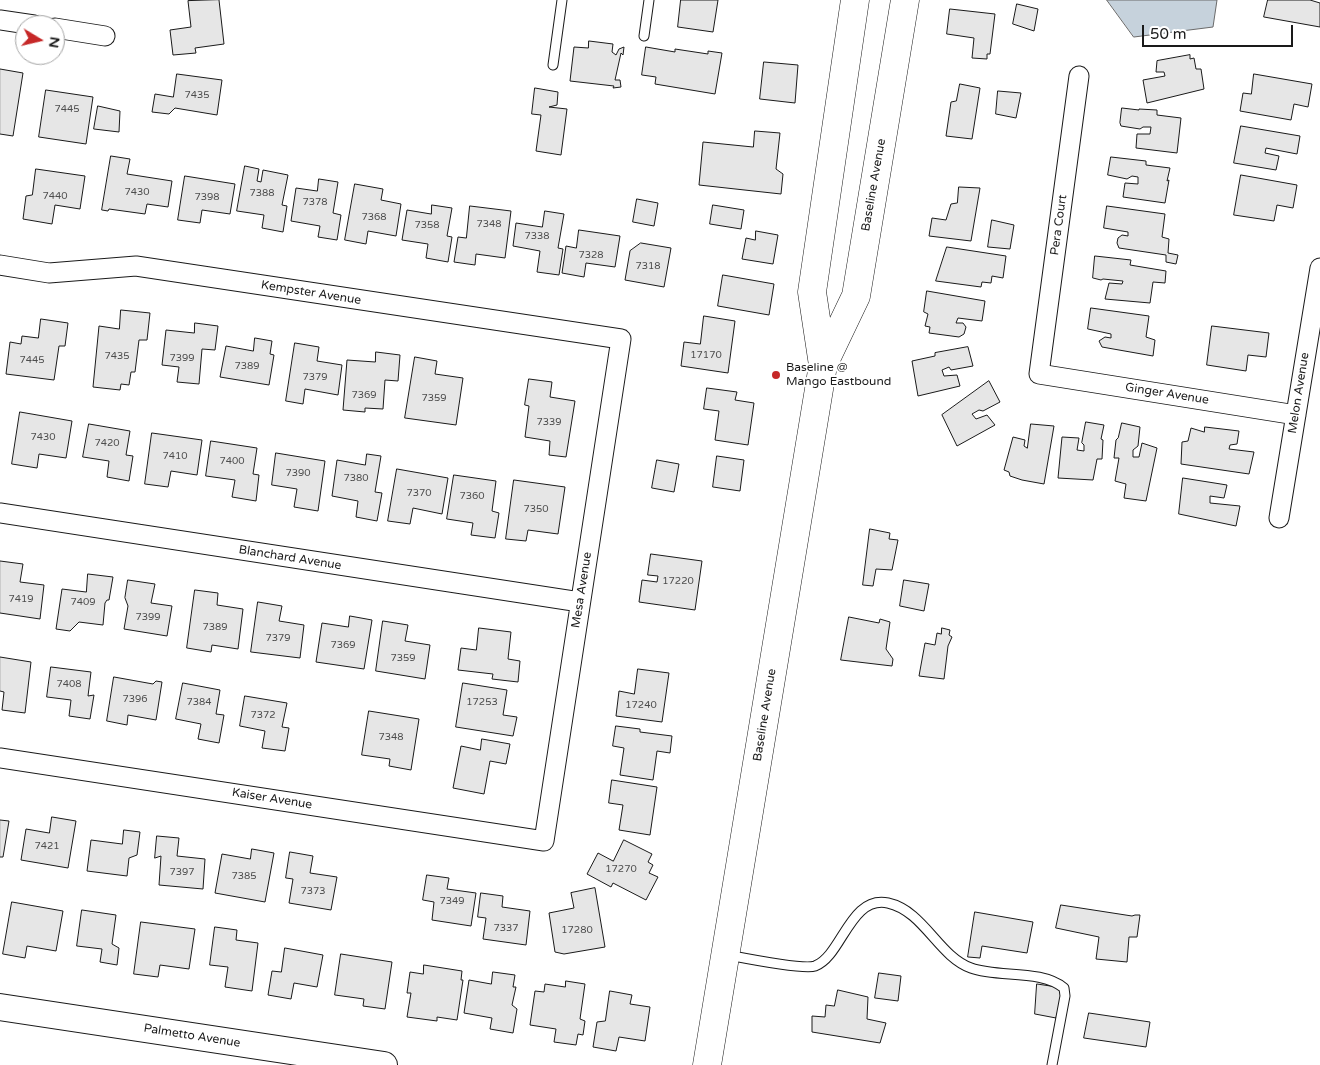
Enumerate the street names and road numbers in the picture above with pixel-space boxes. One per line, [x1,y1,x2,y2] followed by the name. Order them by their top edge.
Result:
[859,138,889,232] street label: Baseline Avenue
[1048,194,1070,256] street label: Pera Court
[260,278,362,308] street label: Kempster Avenue
[1285,351,1313,435] street label: Melon Avenue
[1124,380,1210,408] street label: Ginger Avenue
[238,543,342,573] street label: Blanchard Avenue
[569,551,595,629] street label: Mesa Avenue
[751,668,779,762] street label: Baseline Avenue
[231,786,313,812] street label: Kaiser Avenue
[143,1021,241,1051] street label: Palmetto Avenue

